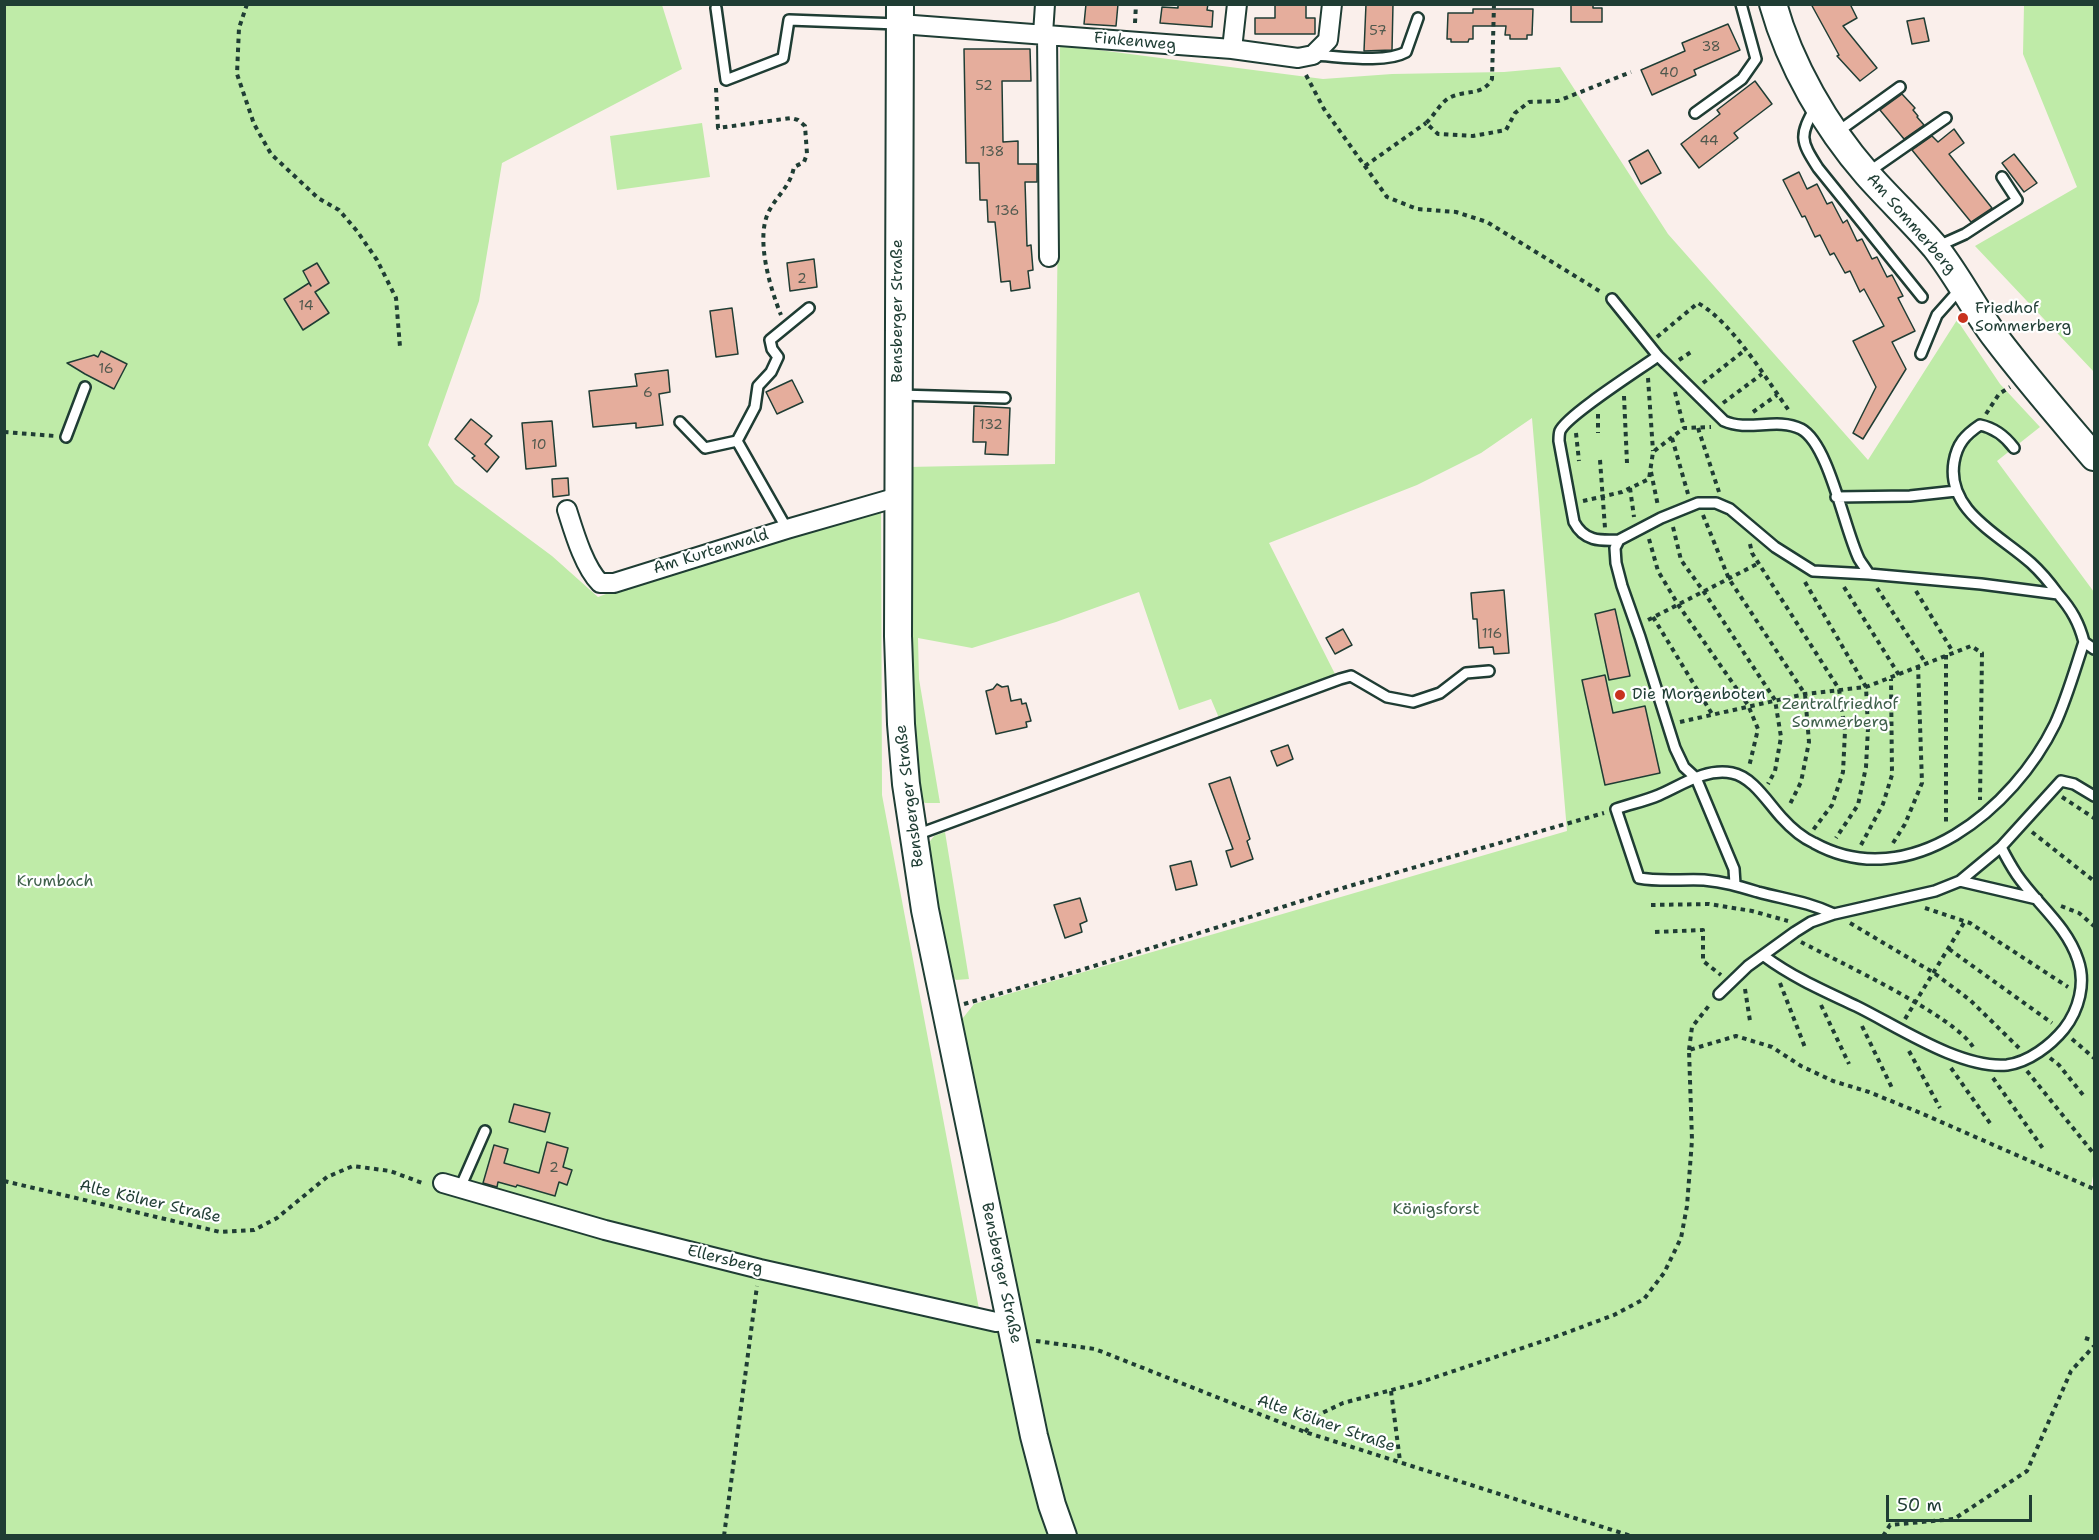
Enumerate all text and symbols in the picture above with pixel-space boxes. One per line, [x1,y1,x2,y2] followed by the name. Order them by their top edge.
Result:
[1369,23,1387,39] house number: 57
[1093,29,1177,55] street label: Finkenweg
[1701,39,1721,55] house number: 38
[1659,65,1679,81] house number: 40
[975,78,993,94] house number: 52
[1699,133,1719,149] house number: 44
[980,144,1004,160] house number: 138
[1862,170,1960,278] street label: Am Sommerberg
[995,203,1019,219] house number: 136
[888,239,908,383] street label: Bensberger Straße
[797,271,807,287] house number: 2
[298,298,314,314] house number: 14
[1975,299,2071,337] place label: Friedhof Sommerberg
[1956,311,1970,325] marker: Friedhof Sommerberg
[98,361,114,377] house number: 16
[643,385,653,401] house number: 6
[979,417,1003,433] house number: 132
[531,437,547,453] house number: 10
[651,525,771,579] street label: Am Kurtenwald
[1482,626,1502,642] house number: 116
[1632,685,1766,705] place label: Die Morgenboten
[1613,688,1627,702] marker: Die Morgenboten
[1782,695,1898,733] park label: Zentralfriedhof Sommerberg
[892,724,928,868] street label: Bensberger Straße
[17,872,93,892] park label: Krumbach
[549,1160,559,1176] house number: 2
[77,1176,223,1228] street label: Alte Kölner Straße
[1392,1200,1480,1220] park label: Königsforst
[977,1201,1025,1345] street label: Bensberger Straße
[685,1241,765,1279] street label: Ellersberg
[1255,1391,1397,1457] street label: Alte Kölner Straße
[1889,1483,2034,1521] scale bar
[1897,1493,1942,1517] text: 50 m

